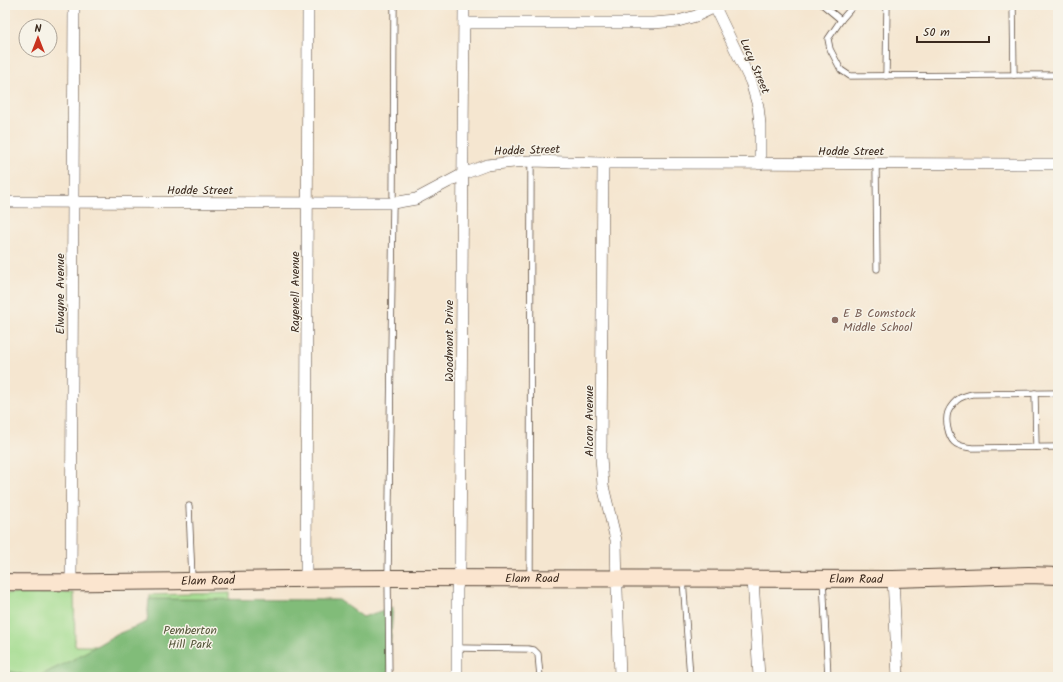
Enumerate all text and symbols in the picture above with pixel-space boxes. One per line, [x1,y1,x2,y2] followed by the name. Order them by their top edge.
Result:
[18,18,58,58] north arrow
[917,18,989,44] scale bar
[35,20,42,38] text: N
[923,23,950,42] text: 50 m
[734,36,775,97] street label: Lucy Street
[494,140,561,161] street label: Hodde Street
[818,142,884,161] street label: Hodde Street
[167,181,233,200] street label: Hodde Street
[286,251,305,333] street label: Rayenell Avenue
[51,253,70,335] street label: Elwayne Avenue
[440,299,459,382] street label: Woodmont Drive
[843,304,916,337] place label: E B Comstock Middle School
[830,315,840,325] marker: E B Comstock Middle School
[580,385,599,457] street label: Alcorn Avenue
[505,569,560,588] street label: Elam Road
[829,570,884,589] street label: Elam Road
[181,571,236,591] street label: Elam Road
[163,621,217,654] park label: Pemberton Hill Park

